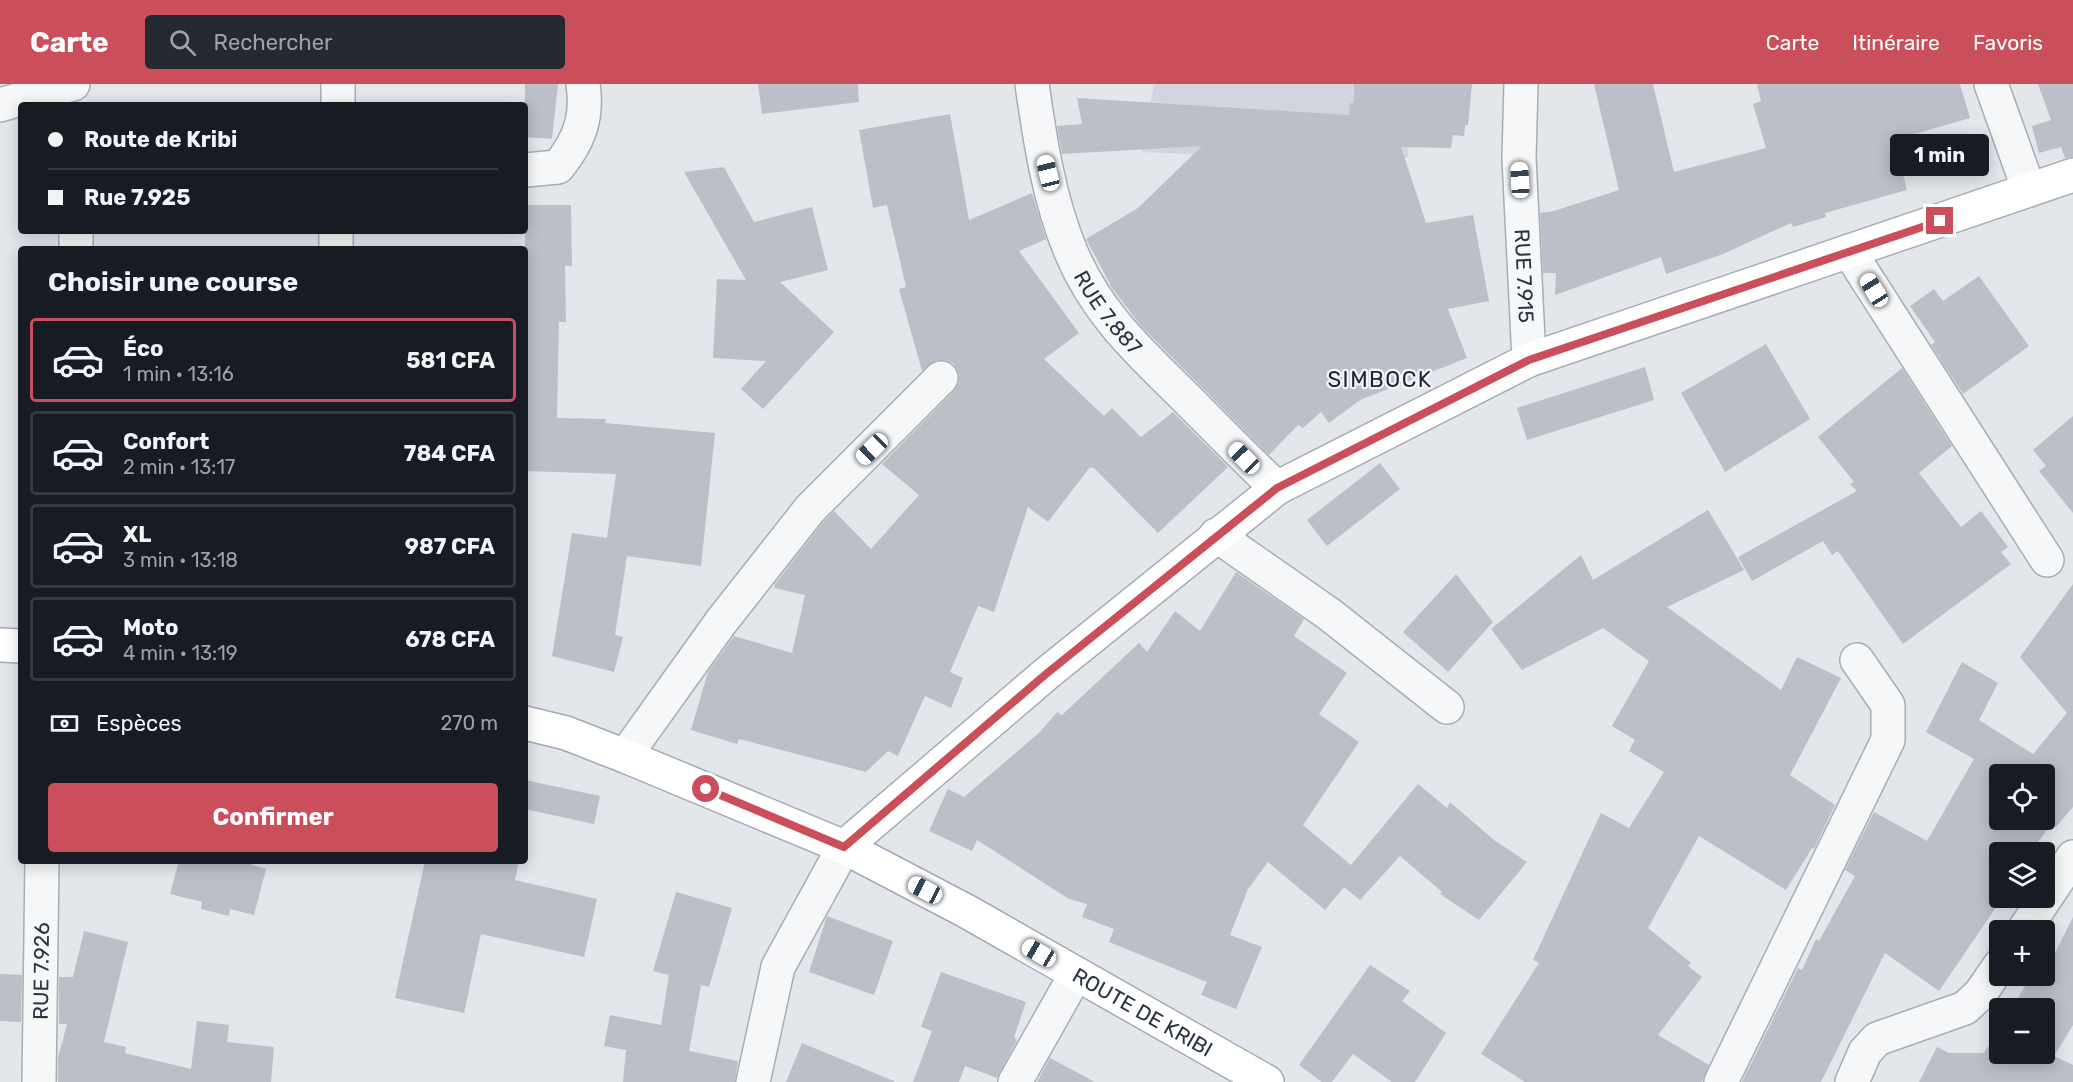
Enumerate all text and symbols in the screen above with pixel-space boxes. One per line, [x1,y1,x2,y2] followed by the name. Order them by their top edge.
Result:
[145,15,565,69] search box
[30,26,109,59] text: Carte
[166,26,199,59] icon: search
[214,29,332,56] text: Rechercher
[1766,30,1819,55] text: Carte
[1852,30,1940,55] text: Itinéraire
[1973,30,2043,55] text: Favoris
[84,126,237,153] text: Route de Kribi
[1890,134,1990,176] callout: 1 min
[1914,143,1965,167] text: 1 min
[1035,153,1061,193] car
[1510,162,1530,198] car
[84,184,190,211] text: Rue 7.925
[1926,207,1953,234] route end
[1510,228,1540,323] street label: RUE 7.915
[48,266,298,298] text: Choisir une course
[1069,266,1148,359] street label: RUE 7.887
[1857,270,1891,310] car
[51,333,105,387] icon: car
[123,335,163,362] text: Éco
[406,347,495,374] text: 581 CFA
[123,362,234,386] text: 1 min · 13:16
[1327,366,1433,393] district label: SIMBOCK
[51,426,105,480] icon: car
[123,428,209,455] text: Confort
[853,430,891,468] car
[1225,439,1263,477] car
[404,440,495,467] text: 784 CFA
[123,455,235,479] text: 2 min · 13:17
[51,519,105,573] icon: car
[123,521,151,548] text: XL
[405,533,495,560] text: 987 CFA
[123,548,238,572] text: 3 min · 13:18
[51,612,105,666] icon: car
[123,614,178,641] text: Moto
[405,626,495,653] text: 678 CFA
[123,641,238,665] text: 4 min · 13:19
[48,707,81,740] icon: cash
[96,710,182,737] text: Espèces
[441,711,498,735] text: 270 m
[1989,764,2055,1064] map controls
[1989,764,2055,830] button: locate
[692,775,719,802] route start
[48,783,498,852] button: Confirmer
[1989,842,2055,908] button: layers
[905,874,945,906] car
[1989,920,2055,986] button: +
[27,922,54,1020] street label: RUE 7.926
[1019,936,1059,970] car
[1069,962,1217,1061] street label: ROUTE DE KRIBI
[1989,998,2055,1064] button: −

